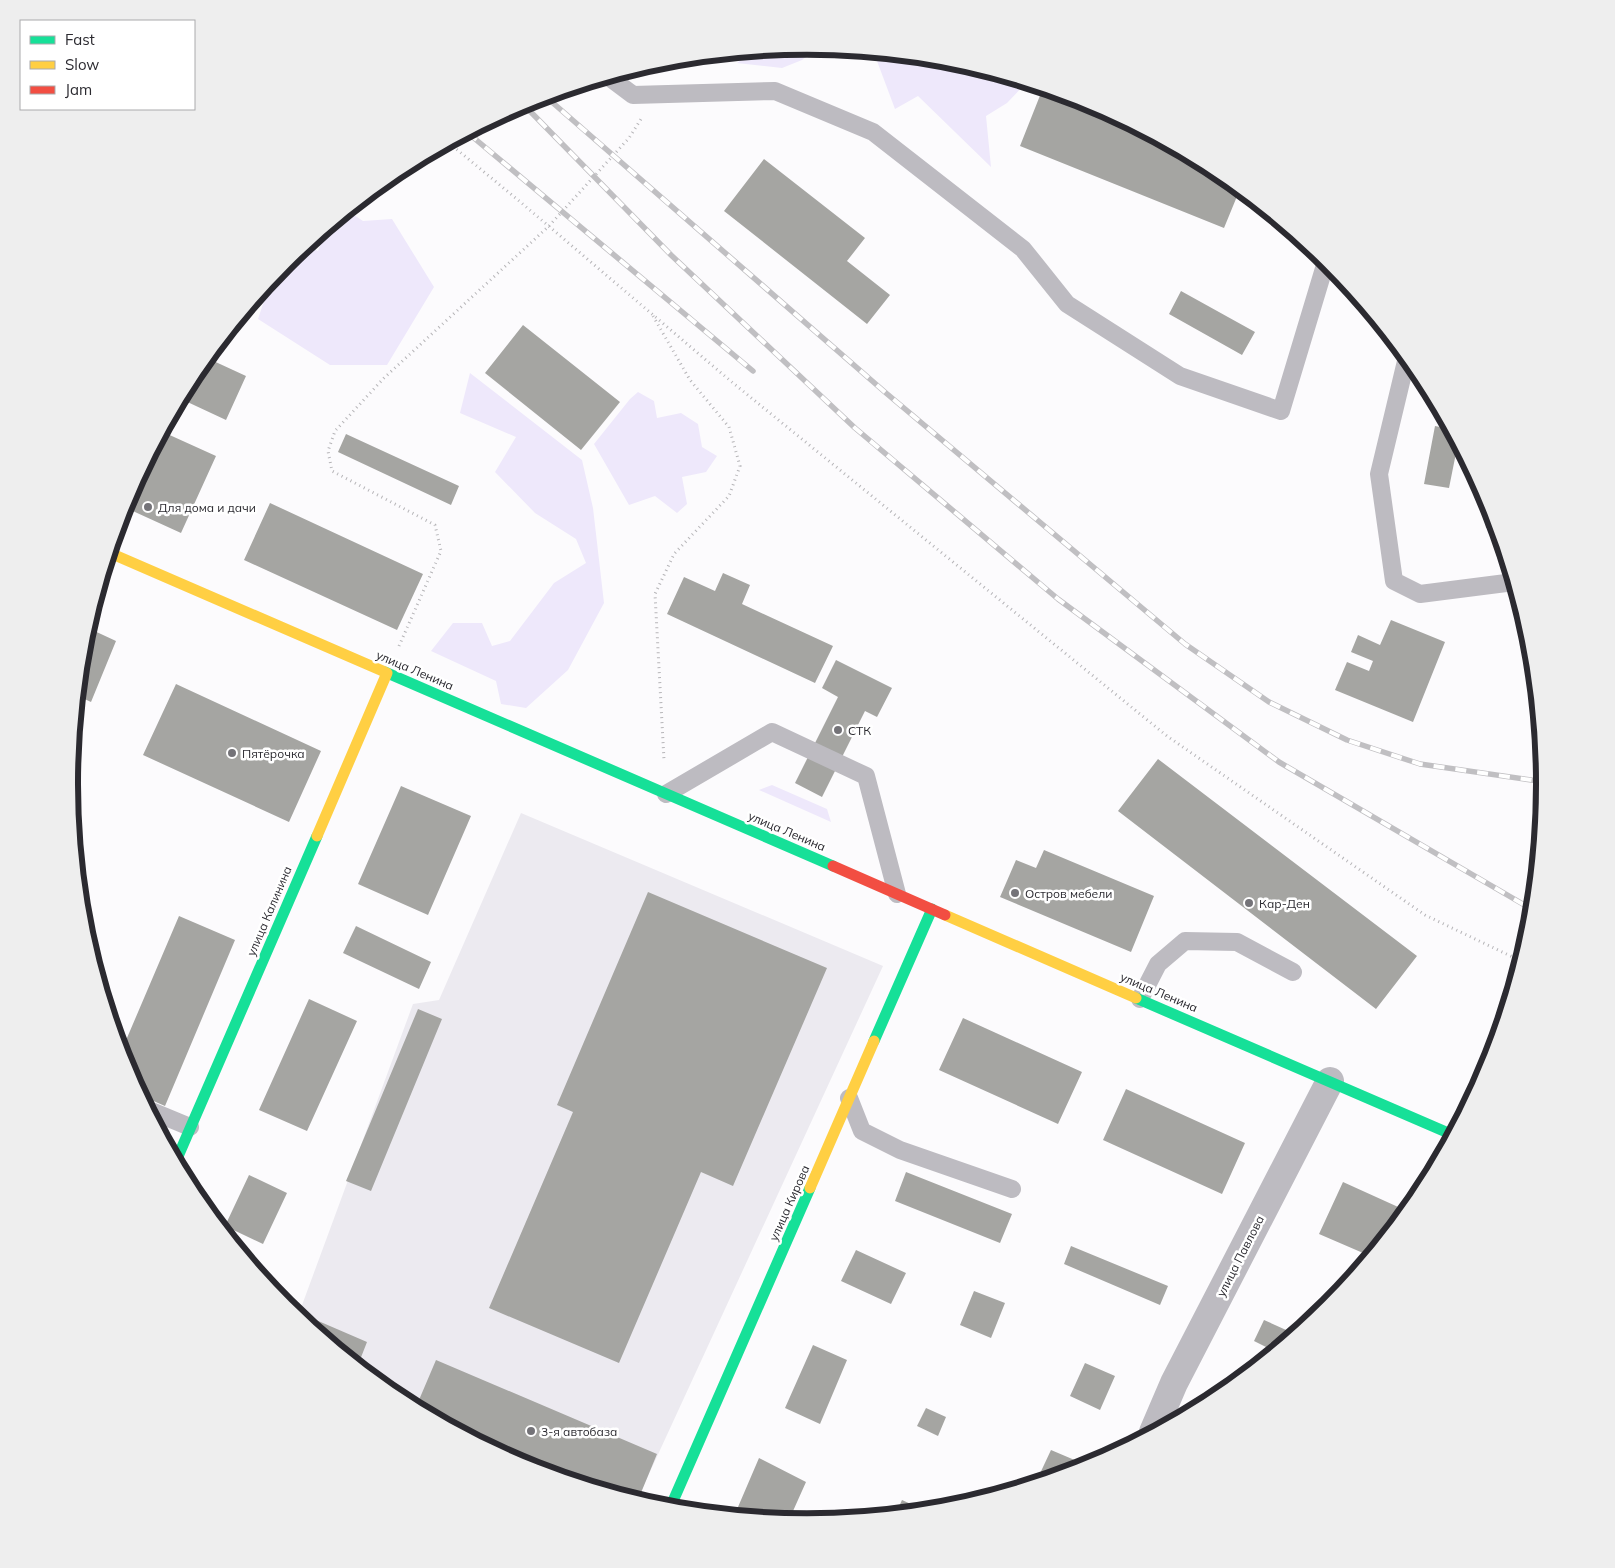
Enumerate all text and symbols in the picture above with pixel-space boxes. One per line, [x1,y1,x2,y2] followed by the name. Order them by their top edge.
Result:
[20,20,195,110] legend
[65,30,95,49] text: Fast
[65,55,99,74] text: Slow
[65,80,92,99] text: Jam
[158,500,256,515] place label: Для дома и дачи
[142,501,154,513] marker: Для дома и дачи
[374,647,456,693] street label: улица Ленина
[848,723,871,738] place label: СТК
[832,724,844,736] marker: СТК
[242,746,305,761] place label: Пятёрочка
[226,747,238,759] marker: Пятёрочка
[746,808,828,854] street label: улица Ленина
[243,864,295,958] street label: улица Калинина
[1025,886,1112,901] place label: Остров мебели
[1009,887,1021,899] marker: Остров мебели
[1259,896,1310,911] place label: Кар-Ден
[1243,897,1255,909] marker: Кар-Ден
[1118,969,1200,1015] street label: улица Ленина
[766,1163,812,1243] street label: улица Кирова
[1213,1213,1267,1299] street label: улица Павлова
[541,1424,617,1439] place label: 3-я автобаза
[525,1425,537,1437] marker: 3-я автобаза

